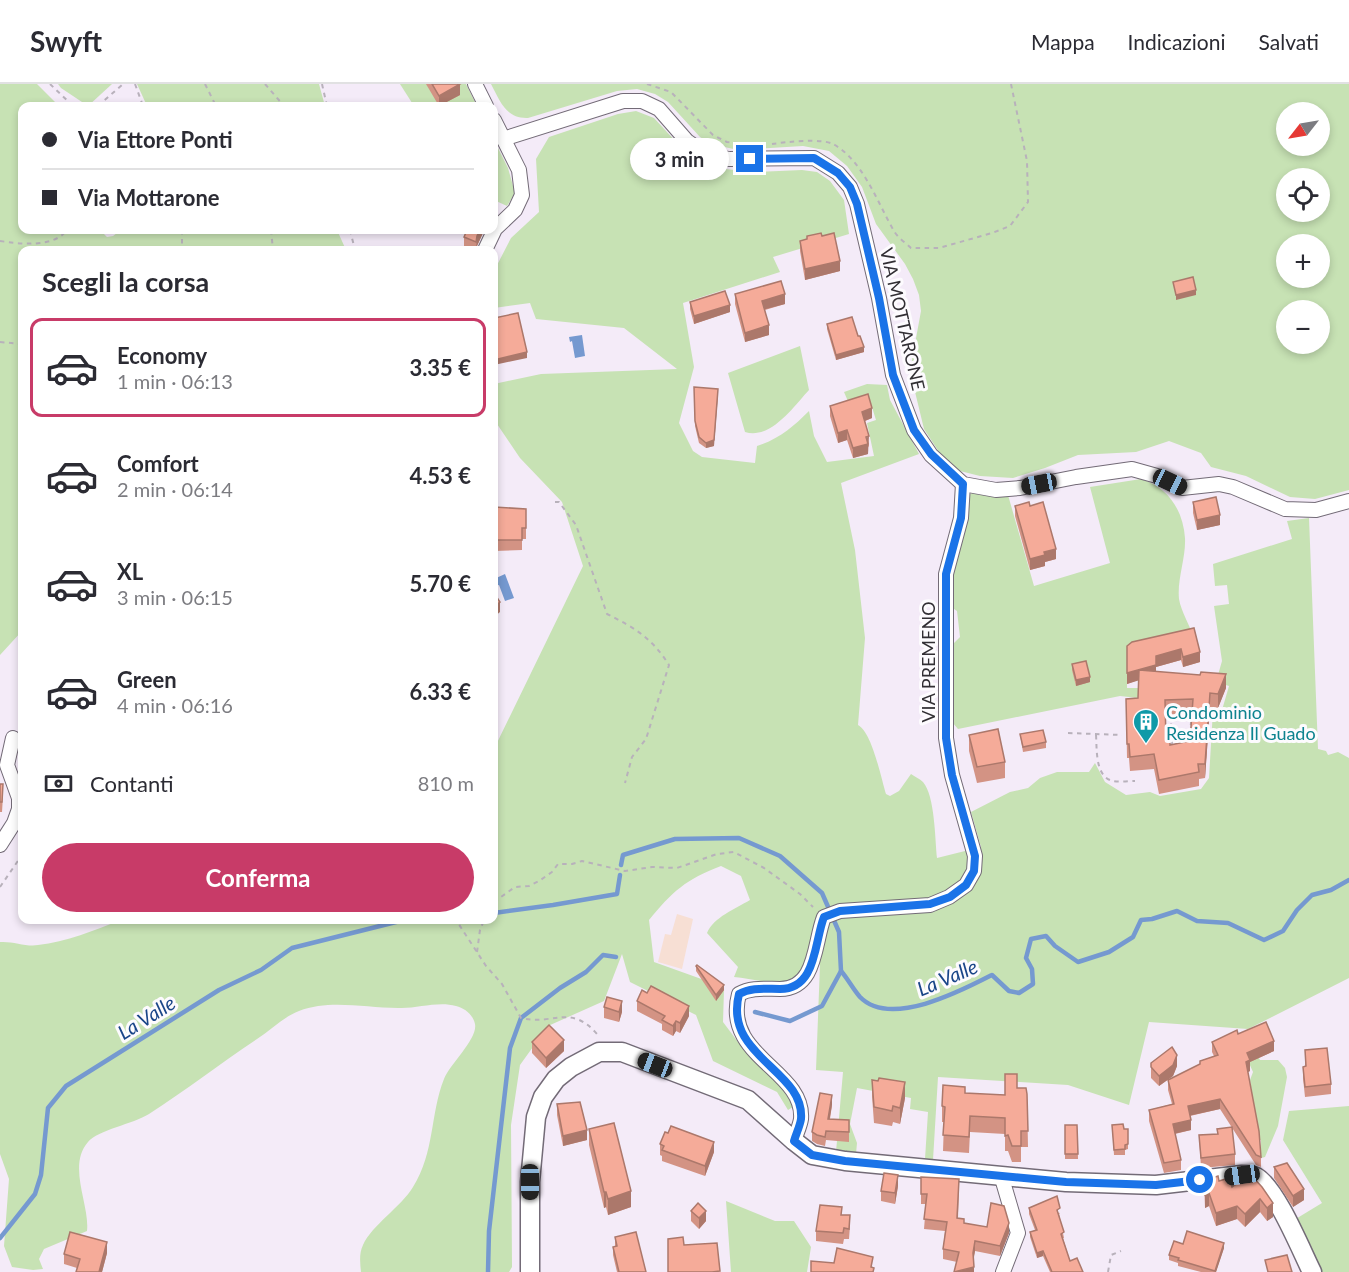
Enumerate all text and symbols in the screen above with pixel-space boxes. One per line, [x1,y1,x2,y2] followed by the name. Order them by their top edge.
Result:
[30,24,102,58] text: Swyft
[1031,29,1095,54] text: Mappa
[1128,29,1226,54] text: Indicazioni
[1259,29,1319,54] text: Salvati
[1276,102,1330,156] north arrow
[1276,102,1330,354] map controls
[78,126,233,153] text: Via Ettore Ponti
[630,138,729,180] callout: 3 min
[736,145,763,172] route end
[655,147,704,171] text: 3 min
[1276,168,1330,222] button: locate
[78,184,220,211] text: Via Mottarone
[1276,234,1330,288] button: +
[876,245,930,393] street label: VIA MOTTARONE
[42,265,209,298] text: Scegli la corsa
[1276,300,1330,354] button: −
[45,341,99,395] icon: car
[117,342,207,369] text: Economy
[409,354,471,381] text: 3.35 €
[117,369,233,393] text: 1 min · 06:13
[45,449,99,503] icon: car
[117,450,199,477] text: Comfort
[409,462,471,489] text: 4.53 €
[1150,466,1190,498] car
[1020,472,1058,496] car
[117,477,233,501] text: 2 min · 06:14
[45,557,99,611] icon: car
[117,558,143,585] text: XL
[409,570,471,597] text: 5.70 €
[117,585,233,609] text: 3 min · 06:15
[917,601,939,723] street label: VIA PREMENO
[45,665,99,719] icon: car
[117,666,177,693] text: Green
[409,678,471,705] text: 6.33 €
[117,693,233,717] text: 4 min · 06:16
[1166,701,1316,744] place label: Condominio Residenza Il Guado
[1131,707,1161,745] building icon: Condominio Residenza Il Guado
[42,767,75,800] icon: cash
[90,770,174,797] text: Contanti
[418,771,474,795] text: 810 m
[42,843,474,912] button: Conferma
[913,954,981,1000] water label: La Valle
[113,990,179,1044] water label: La Valle
[635,1050,675,1080] car
[521,1164,539,1200] car
[1223,1164,1261,1186] car
[1186,1166,1213,1193] route start

